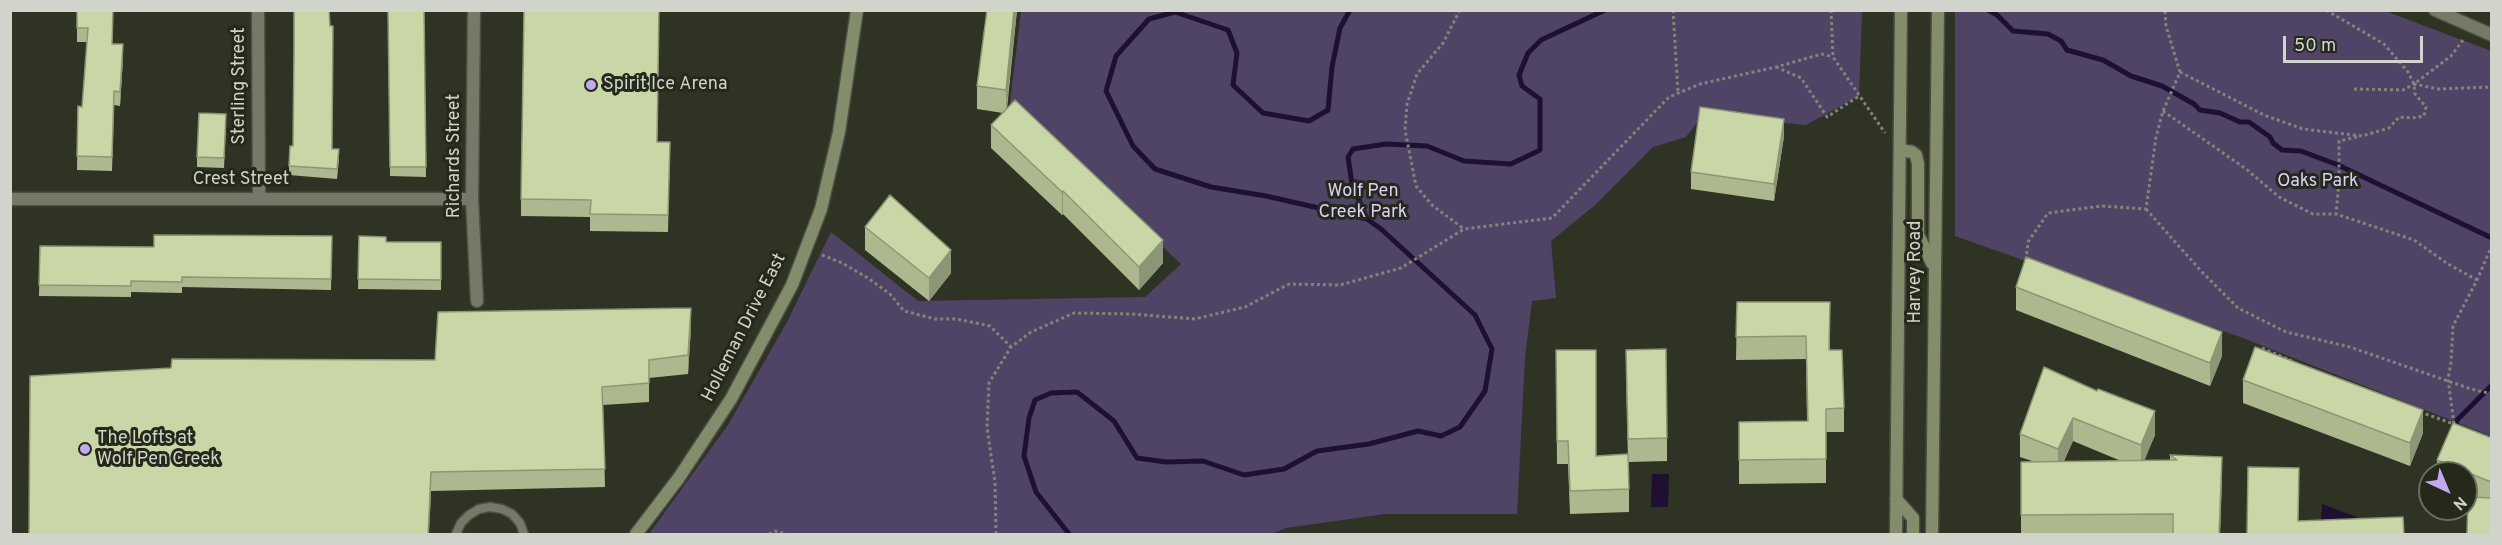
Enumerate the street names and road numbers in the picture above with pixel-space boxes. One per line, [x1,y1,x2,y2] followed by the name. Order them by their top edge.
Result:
[229,27,251,145] street label: Sterling Street
[444,94,466,218] street label: Richards Street
[193,169,289,191] street label: Crest Street
[1905,221,1927,323] street label: Harvey Road
[698,250,792,406] street label: Holleman Drive East

